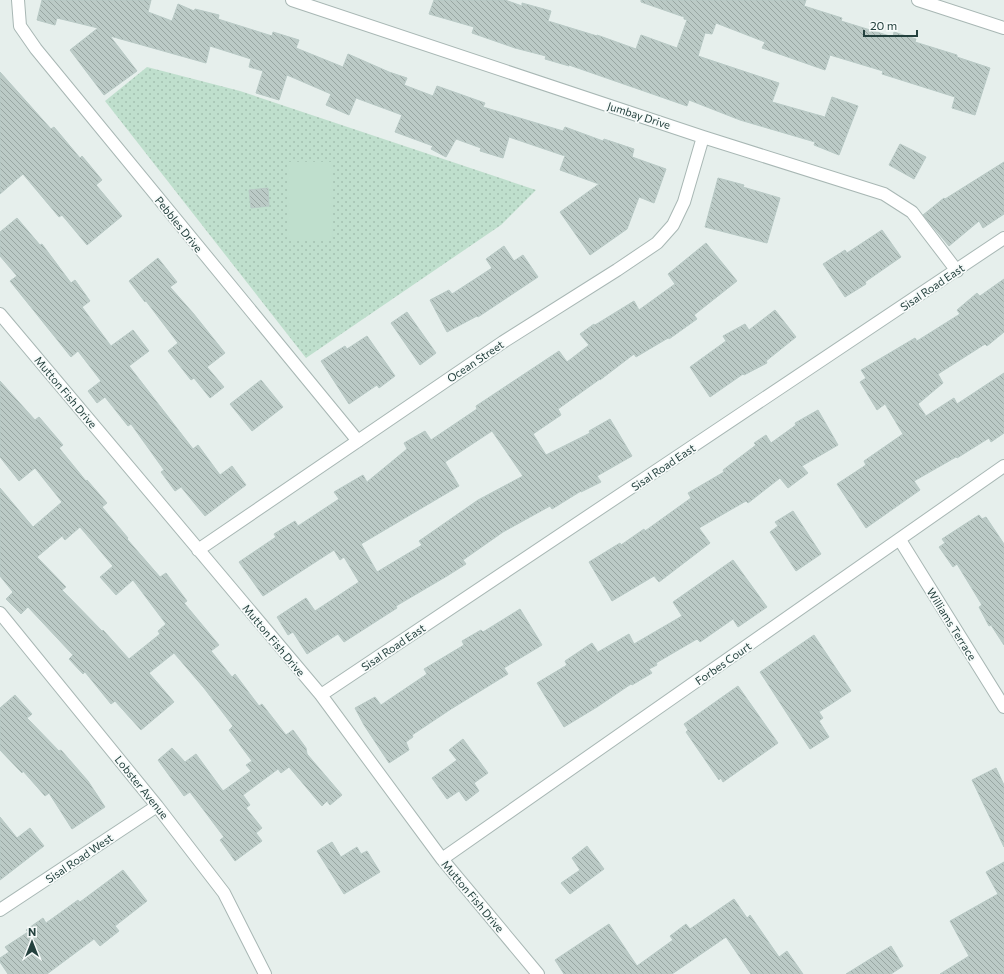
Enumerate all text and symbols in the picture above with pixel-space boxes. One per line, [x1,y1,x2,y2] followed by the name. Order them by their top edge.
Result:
[864,12,917,38] scale bar
[870,18,897,32] text: 20 m
[606,99,672,132] street label: Jumbay Drive
[153,194,206,255] street label: Pebbles Drive
[897,261,967,313] street label: Sisal Road East
[444,337,506,385] street label: Ocean Street
[32,353,100,431] street label: Mutton Fish Drive
[628,441,698,493] street label: Sisal Road East
[925,586,980,663] street label: Williams Terrace
[240,601,308,679] street label: Mutton Fish Drive
[358,621,428,673] street label: Sisal Road East
[692,639,754,687] street label: Forbes Court
[113,753,172,821] street label: Lobster Avenue
[43,830,116,885] street label: Sisal Road West
[439,857,507,935] street label: Mutton Fish Drive
[12,922,52,962] north arrow
[28,925,36,938] text: N

